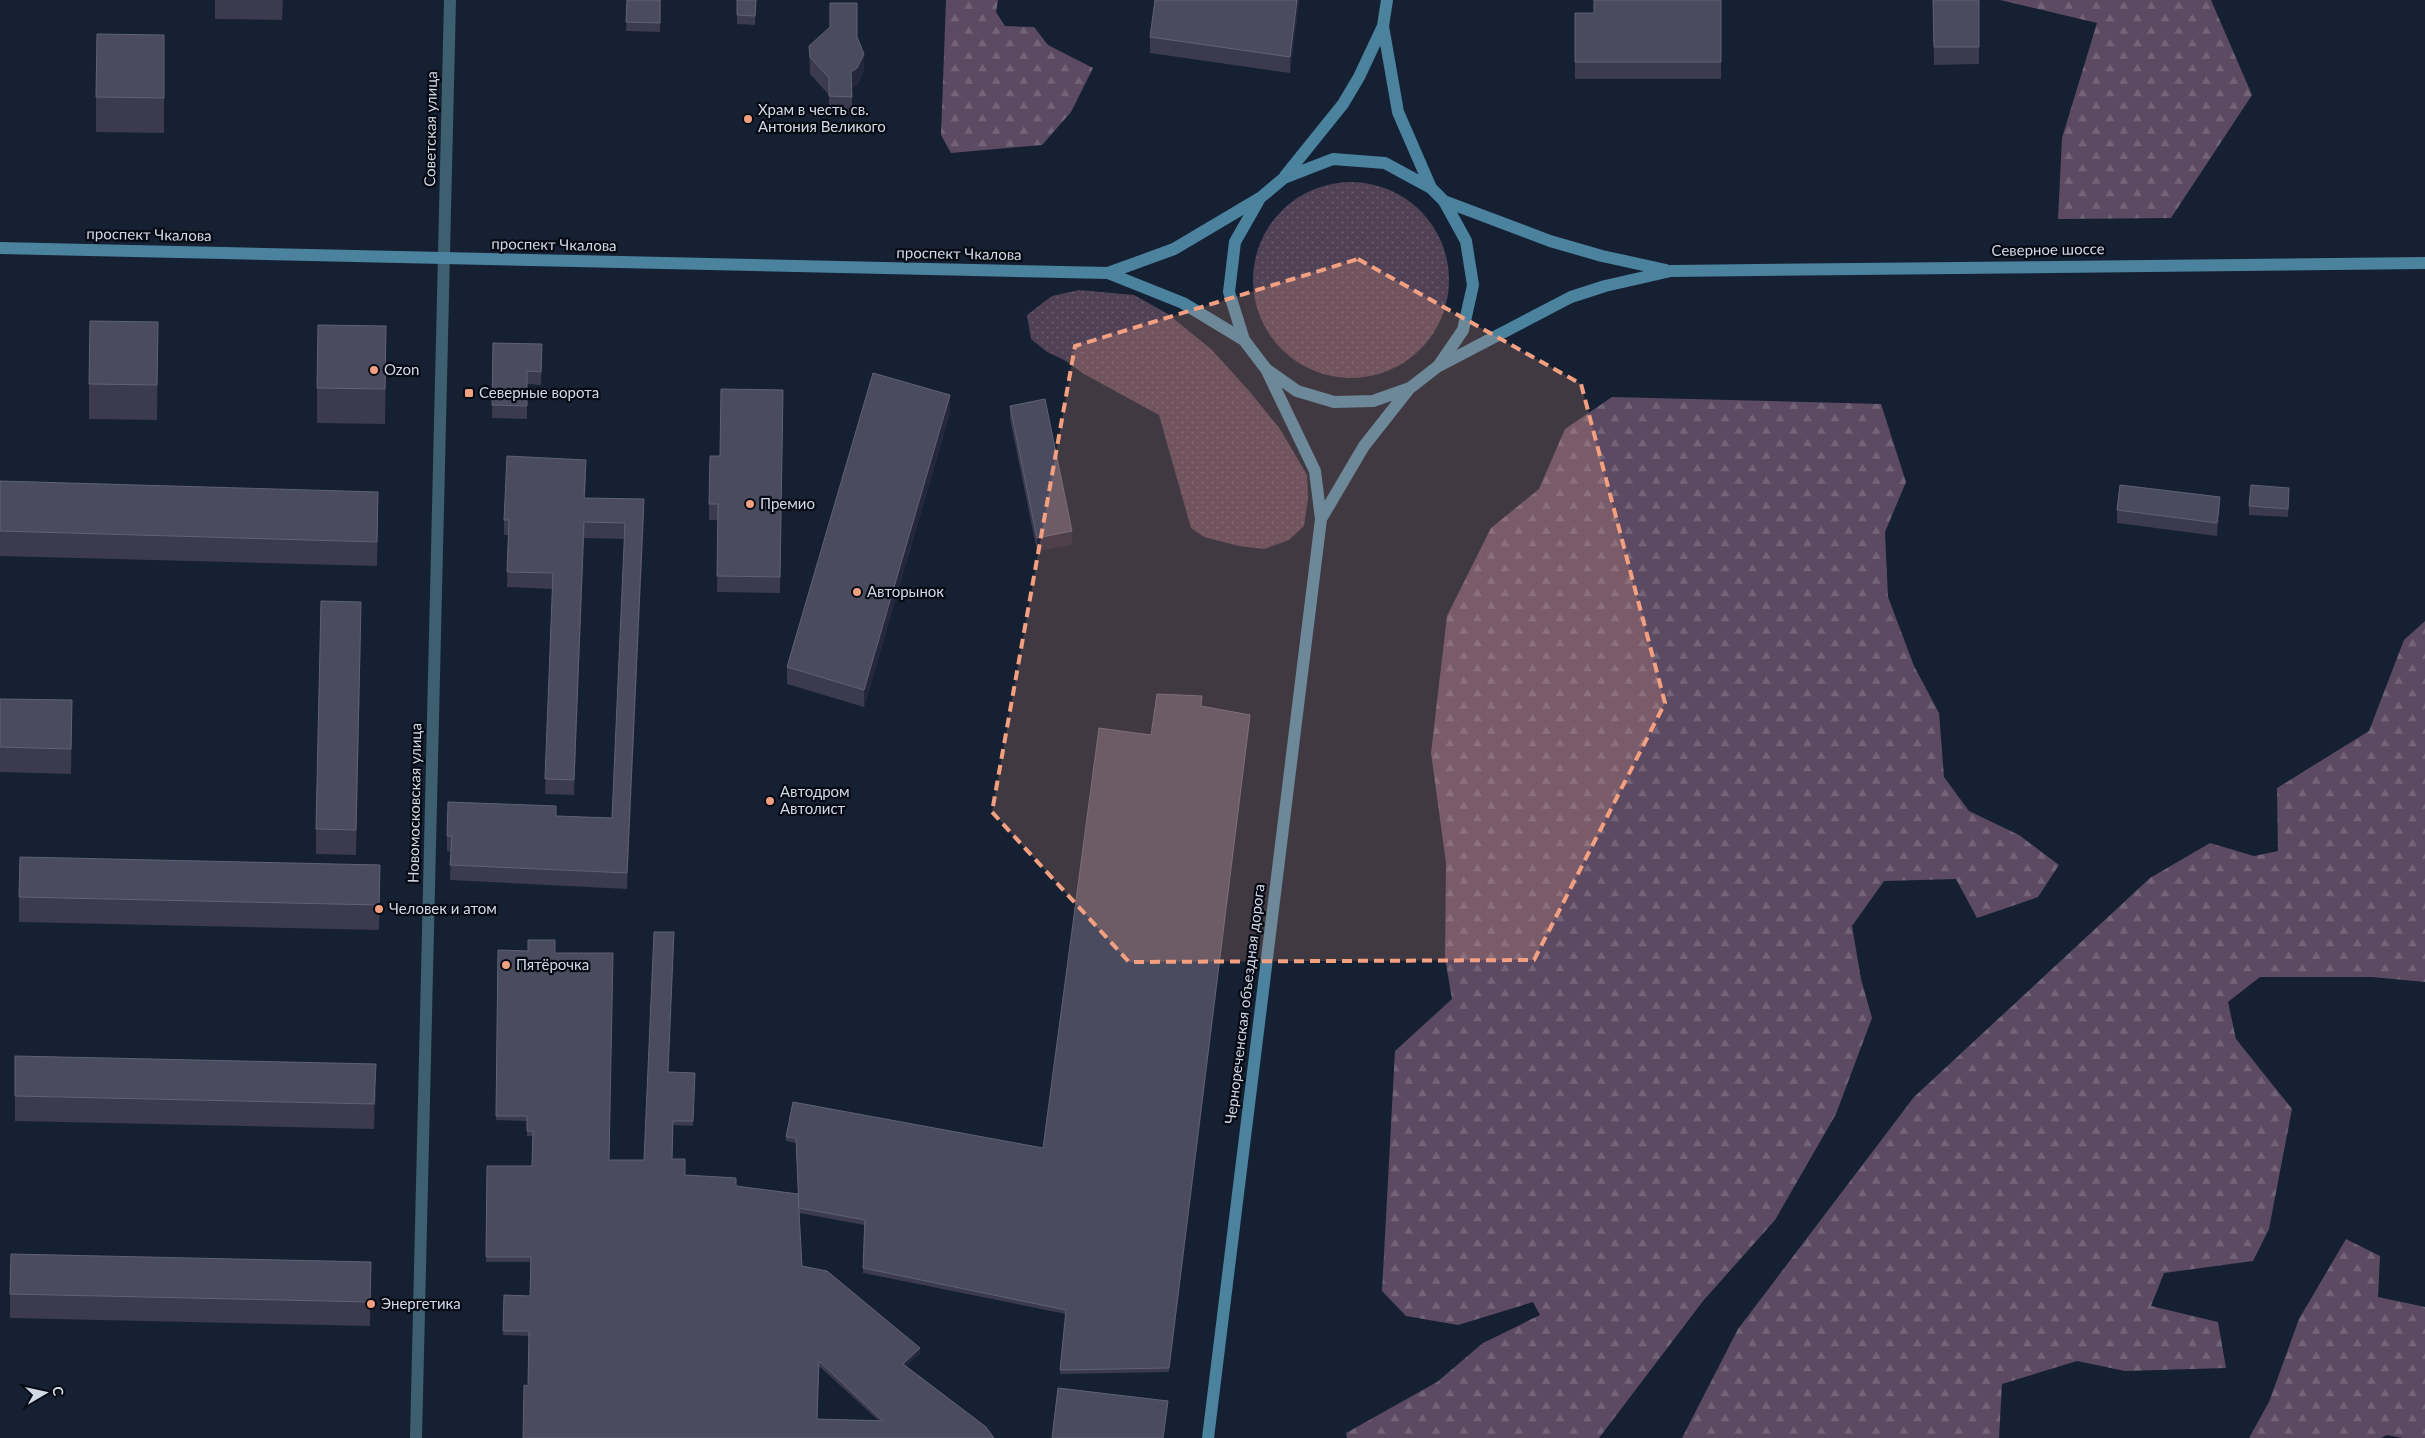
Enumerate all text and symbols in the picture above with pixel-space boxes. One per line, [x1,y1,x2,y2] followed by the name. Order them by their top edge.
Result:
[420,71,440,187] street label: Советская улица
[758,100,886,135] place label: Храм в честь св. Антония Великого
[742,113,754,125] marker: Храм в честь св. Антония Великого
[86,224,212,244] street label: проспект Чкалова
[491,234,617,254] street label: проспект Чкалова
[1991,239,2105,259] street label: Северное шоссе
[896,243,1022,263] street label: проспект Чкалова
[384,360,419,378] place label: Ozon
[368,364,380,376] marker: Ozon
[479,383,599,401] place label: Северные ворота
[463,387,475,399] marker: Северные ворота
[760,494,815,512] place label: Премио
[744,498,756,510] marker: Премио
[867,582,944,600] place label: Авторынок
[851,586,863,598] marker: Авторынок
[404,723,424,883] street label: Новомосковская улица
[780,782,850,817] place label: Автодром Автолист
[764,795,776,807] marker: Автодром Автолист
[1220,883,1268,1125] street label: Чернореченская объездная дорога
[389,899,497,917] place label: Человек и атом
[373,903,385,915] marker: Человек и атом
[516,955,589,973] place label: Пятёрочка
[500,959,512,971] marker: Пятёрочка
[381,1294,461,1312] place label: Энергетика
[365,1298,377,1310] marker: Энергетика
[20,1368,70,1418] north arrow
[49,1385,68,1398] text: С

